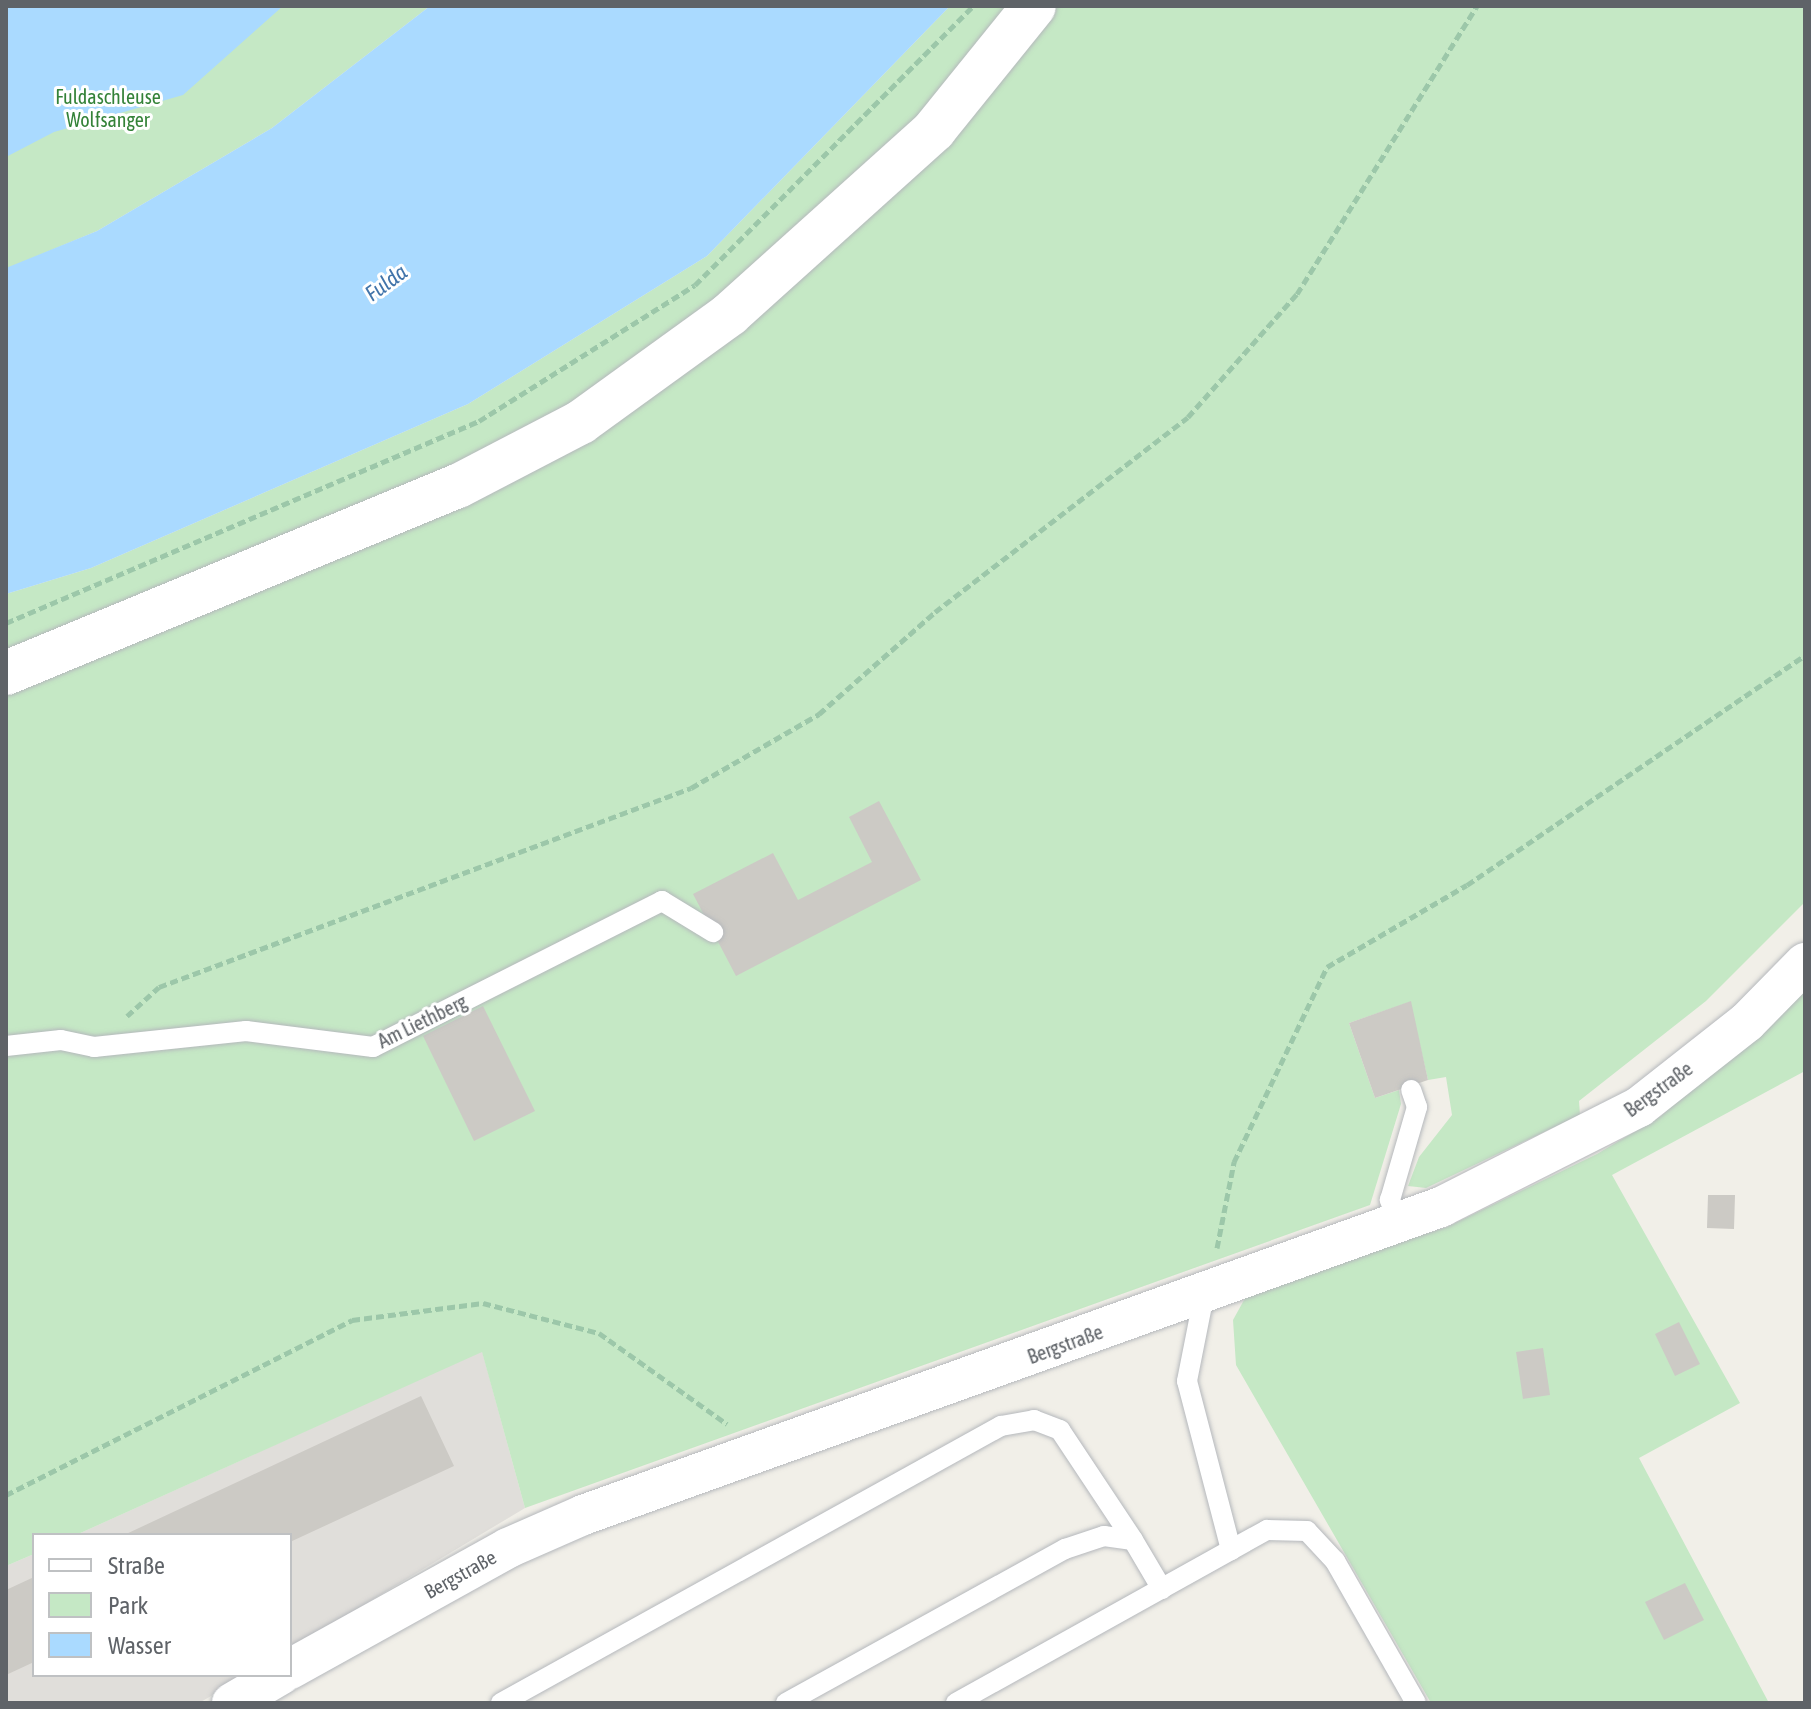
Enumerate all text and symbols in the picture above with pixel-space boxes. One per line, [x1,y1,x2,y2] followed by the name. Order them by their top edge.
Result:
[55,84,161,131] park label: Fuldaschleuse Wolfsanger
[360,259,412,307] water label: Fulda
[373,989,471,1053] street label: Am Liethberg
[1619,1056,1697,1122] street label: Bergstraße
[1024,1319,1106,1369] street label: Bergstraße
[32,1533,292,1677] legend
[420,1544,500,1604] street label: Bergstraße
[108,1552,165,1579] text: Straße
[108,1592,148,1619] text: Park
[108,1632,171,1659] text: Wasser

